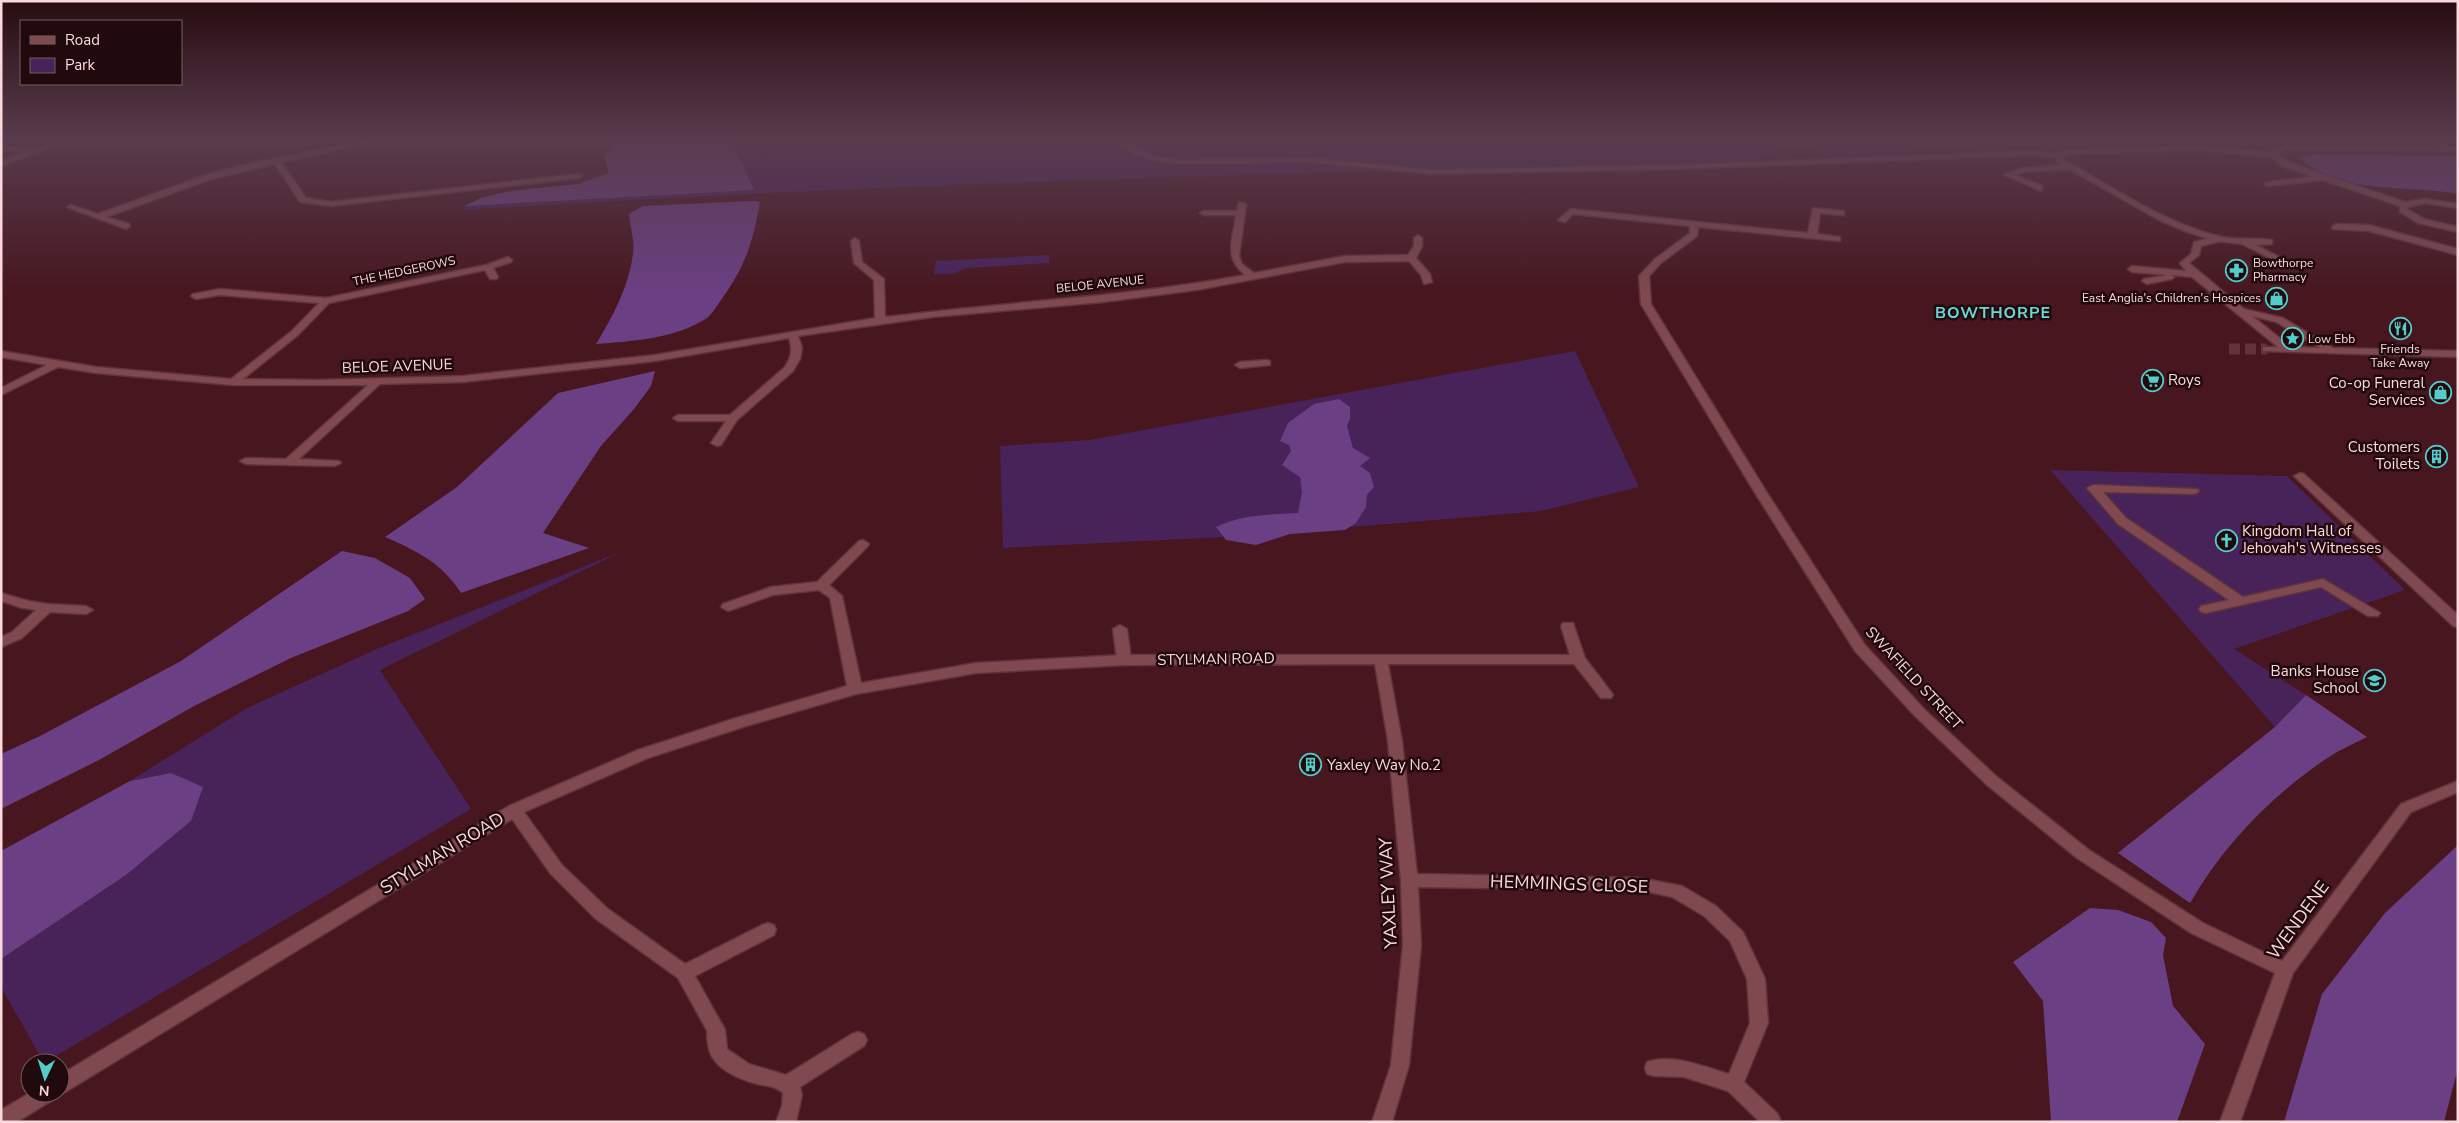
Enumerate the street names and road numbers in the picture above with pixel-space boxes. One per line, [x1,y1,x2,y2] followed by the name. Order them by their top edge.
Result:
[351,252,457,290] street label: THE HEDGEROWS
[1055,271,1145,297] street label: BELOE AVENUE
[341,354,453,378] street label: BELOE AVENUE
[1861,622,1967,734] street label: SWAFIELD STREET
[1157,648,1275,670] street label: STYLMAN ROAD
[375,806,509,900] street label: STYLMAN ROAD
[1373,837,1403,950] street label: YAXLEY WAY
[1489,869,1649,899] street label: HEMMINGS CLOSE
[2261,876,2335,964] street label: WENDENE

